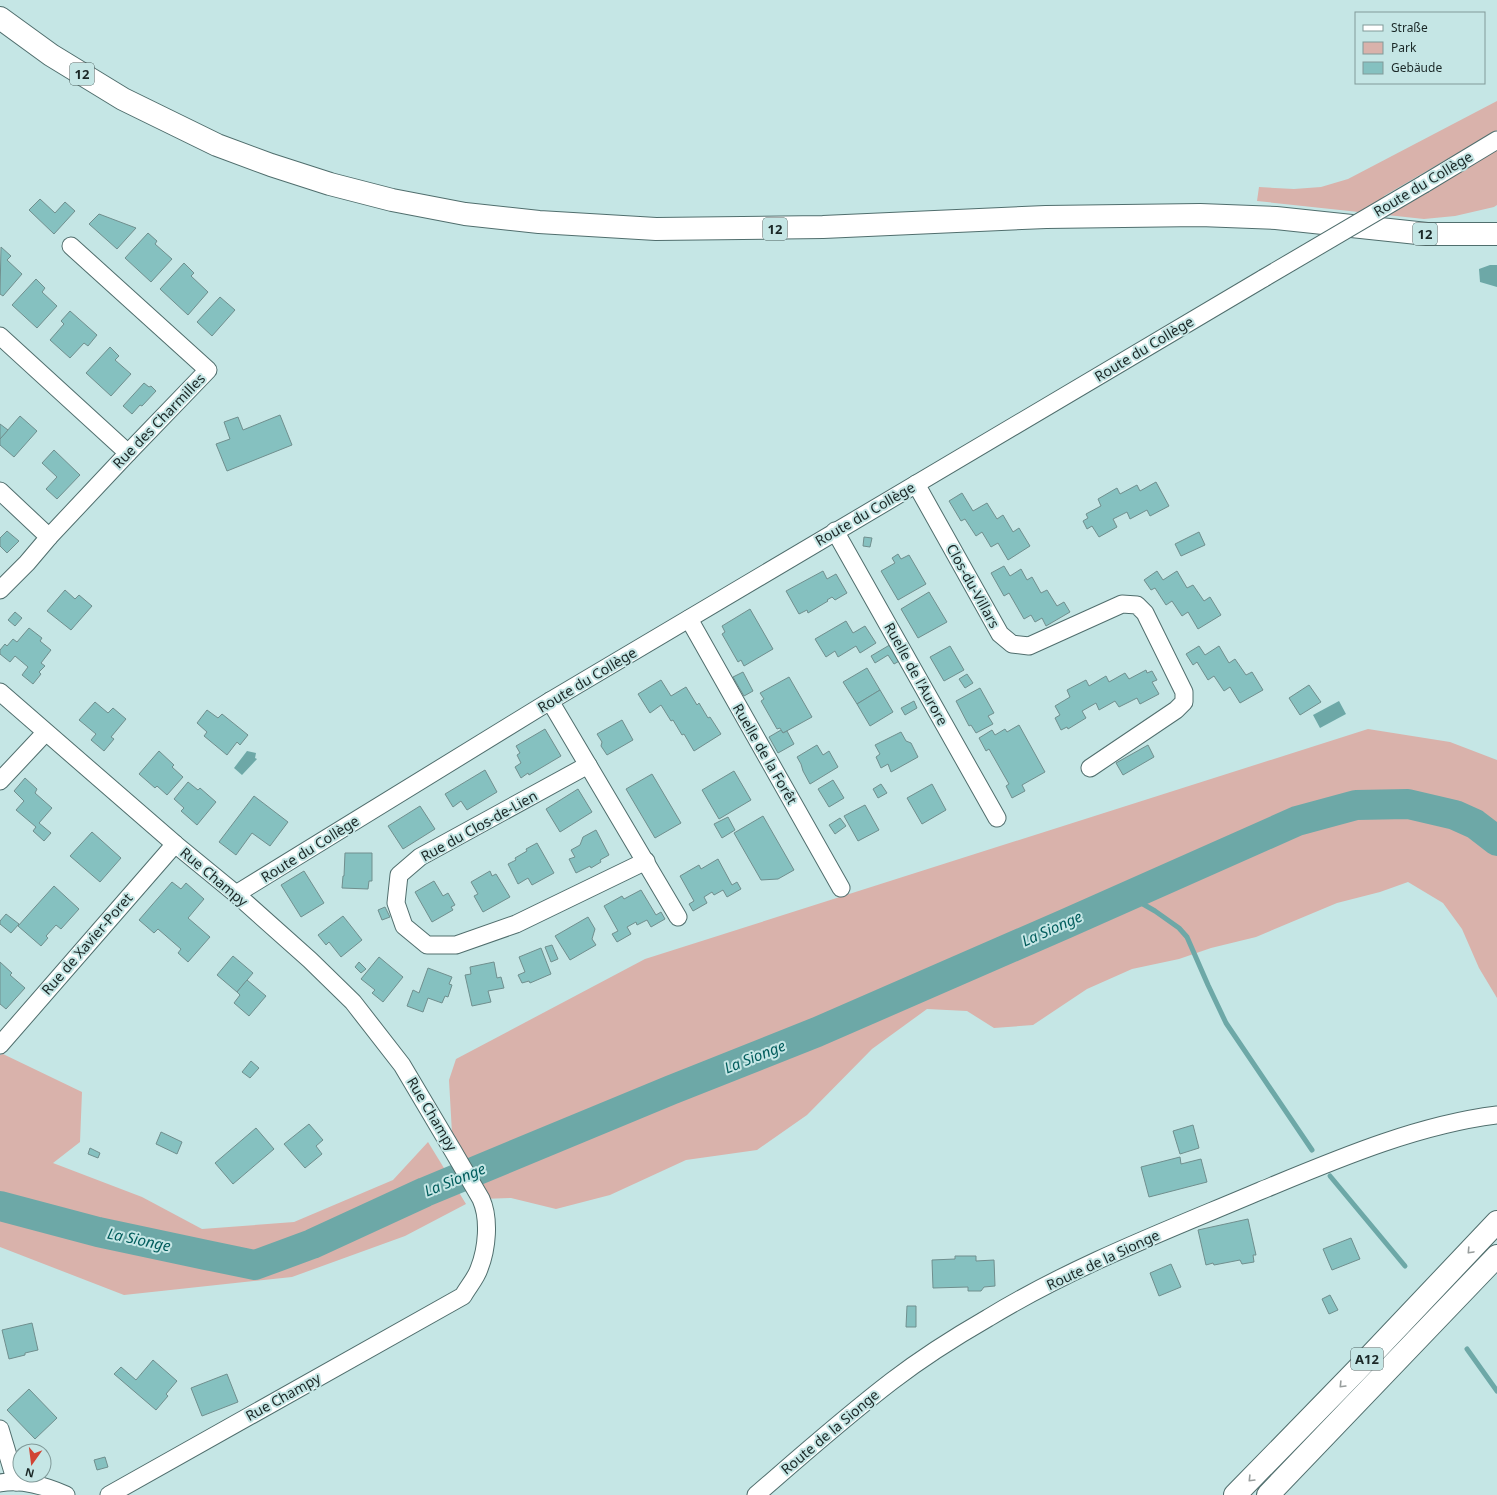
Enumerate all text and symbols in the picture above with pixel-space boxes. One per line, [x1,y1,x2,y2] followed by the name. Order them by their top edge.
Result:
[1355,12,1485,84] legend
[1391,19,1428,36] text: Straße
[1391,39,1417,56] text: Park
[1391,59,1442,76] text: Gebäude
[70,63,94,85] road number: 12
[1370,146,1476,221] street label: Route du Collège
[763,218,787,240] road number: 12
[1413,223,1437,245] road number: 12
[1091,311,1197,386] street label: Route du Collège
[108,369,209,472] street label: Rue des Charmilles
[811,477,918,550] street label: Route du Collège
[942,540,1005,632] street label: Clos-du-Villars
[880,619,953,729] street label: Ruelle de l'Aurore
[534,642,640,717] street label: Route du Collège
[729,700,802,808] street label: Ruelle de la Forêt
[417,786,540,865] street label: Rue du Clos-de-Lien
[257,811,362,886] street label: Route du Collège
[176,843,253,911] street label: Rue Champy
[37,889,136,999] street label: Rue de Xavier-Poret
[1018,906,1086,950] water label: La Sionge
[721,1035,789,1077] water label: La Sionge
[403,1073,462,1155] street label: Rue Champy
[421,1158,489,1200] water label: La Sionge
[106,1223,173,1256] water label: La Sionge
[1043,1225,1162,1294] street label: Route de la Sionge
[1467,1246,1475,1254] one-way arrow
[1351,1348,1383,1370] road number: A12
[242,1368,324,1425] street label: Rue Champy
[1339,1380,1347,1388] one-way arrow
[777,1385,883,1478] street label: Route de la Sionge
[12,1443,52,1483] north arrow
[23,1465,36,1482] text: N
[1249,1474,1256,1482] one-way arrow

